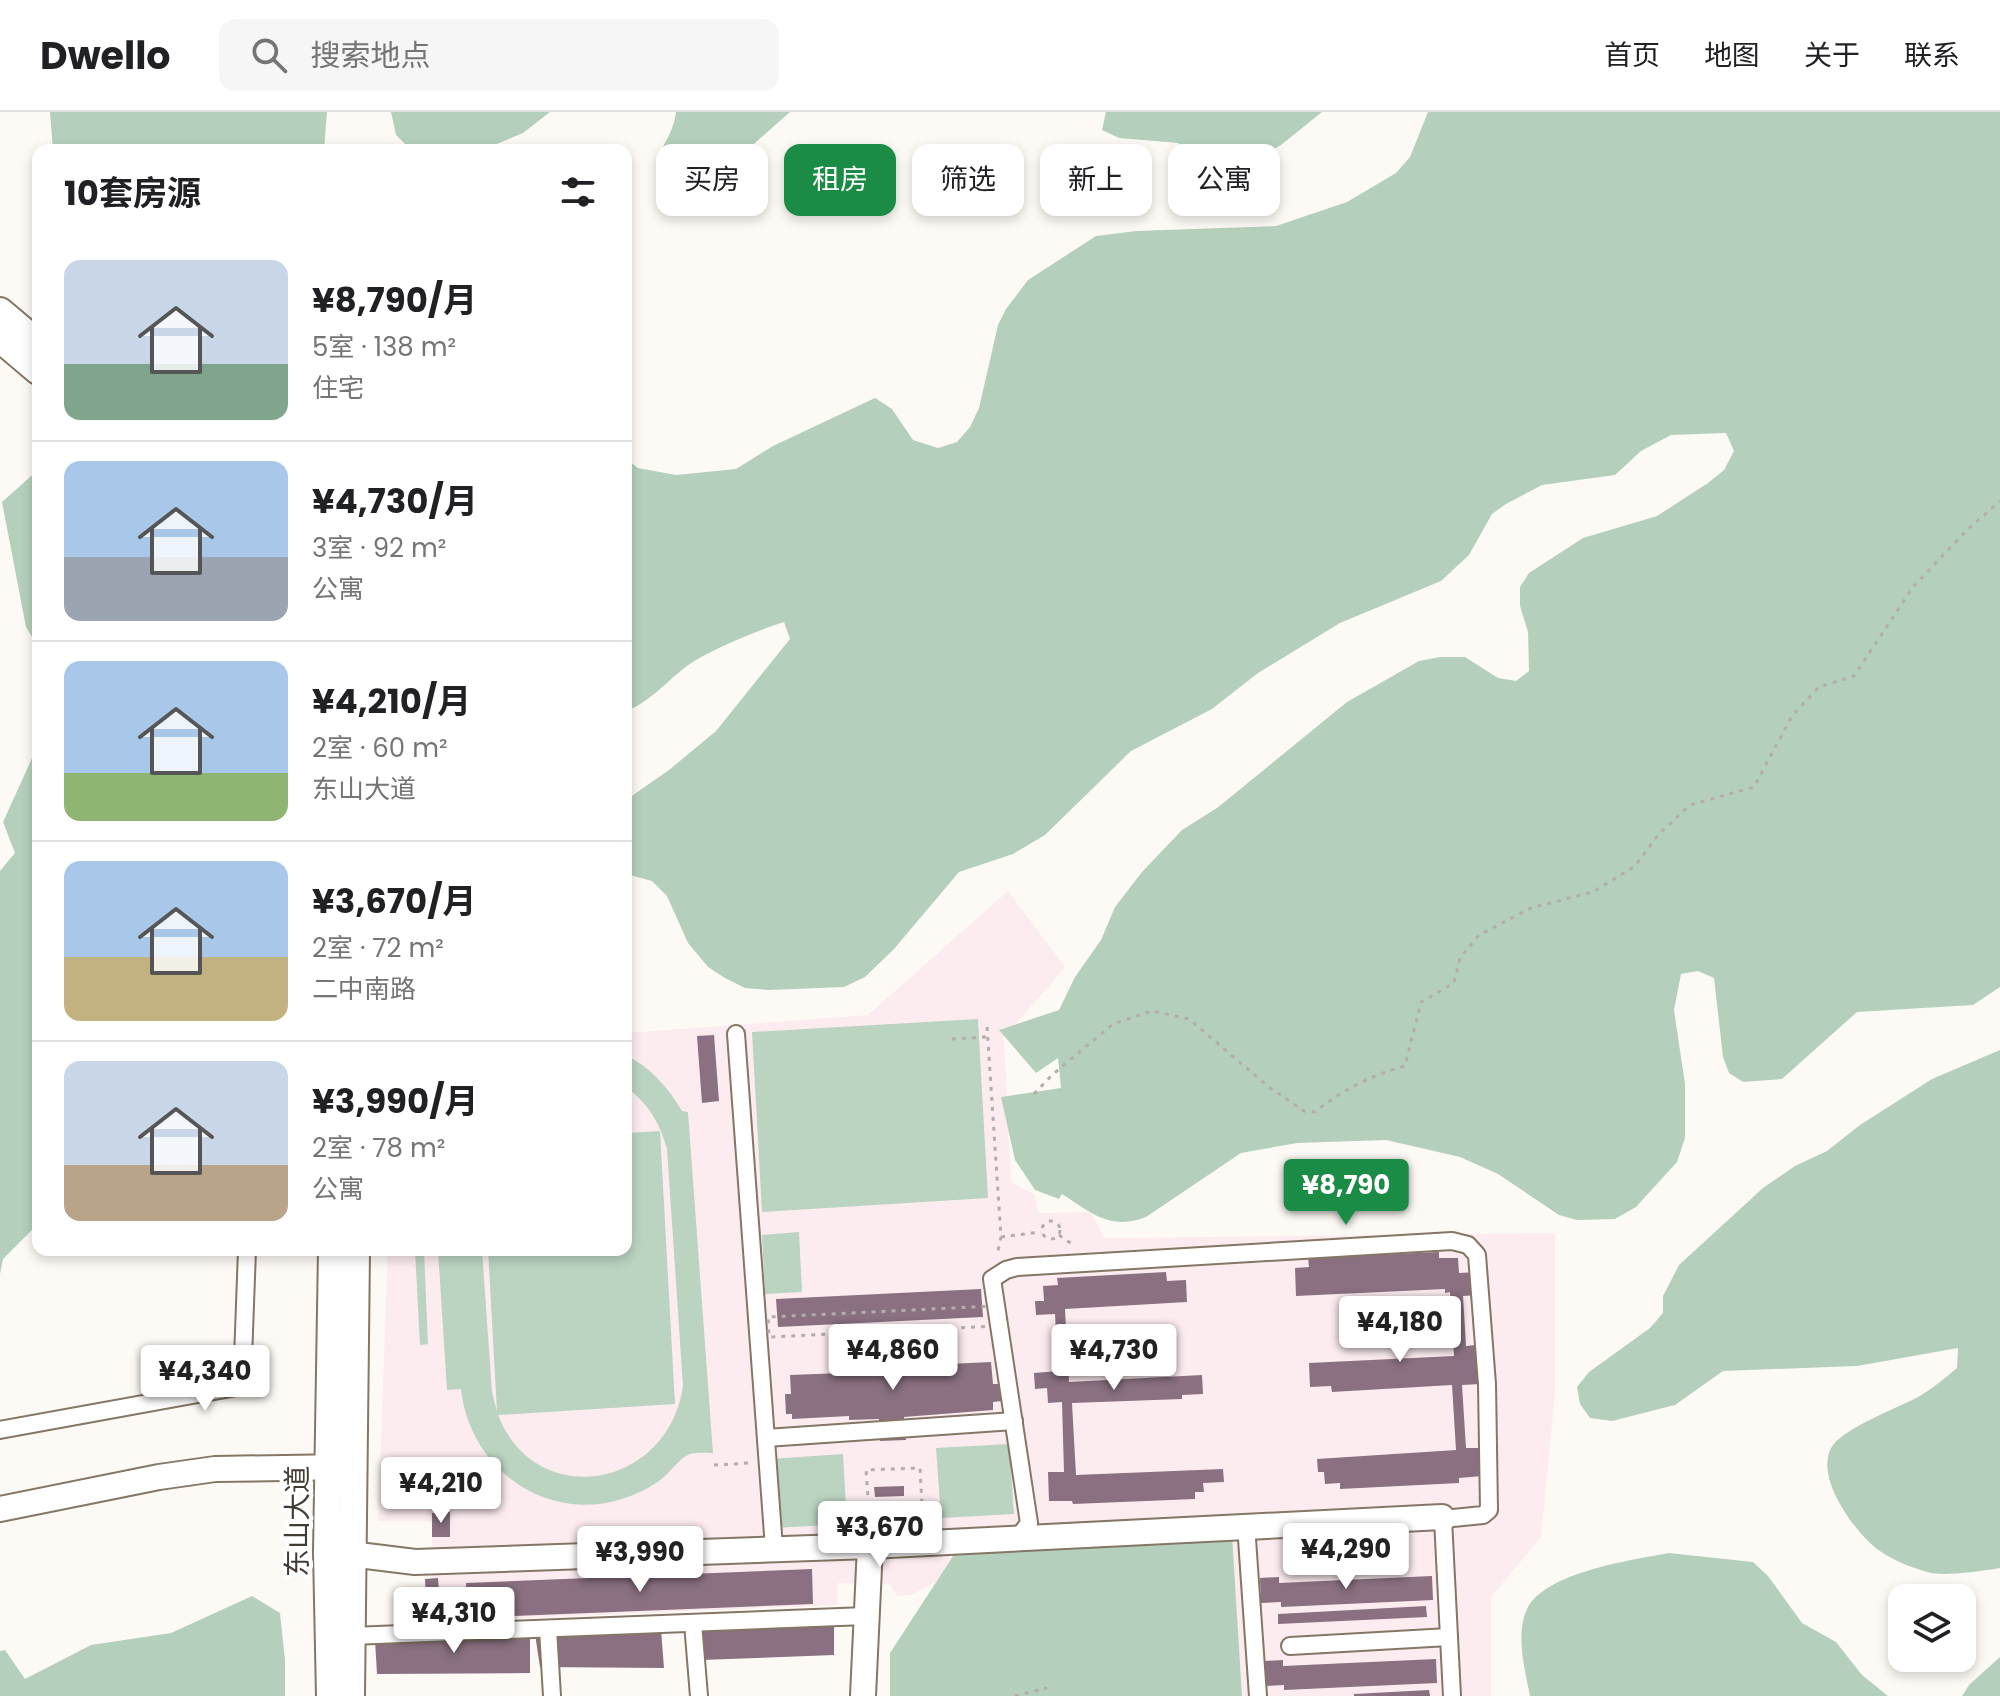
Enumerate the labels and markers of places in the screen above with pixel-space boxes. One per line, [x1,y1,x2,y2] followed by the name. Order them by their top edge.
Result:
[1281,1159,1411,1227] pin: ¥8,790
[1335,1296,1465,1364] pin: ¥4,180
[828,1324,958,1392] pin: ¥4,860
[1049,1324,1179,1392] pin: ¥4,730
[140,1345,270,1413] pin: ¥4,340
[376,1457,506,1525] pin: ¥4,210
[815,1501,945,1569] pin: ¥3,670
[1281,1523,1411,1591] pin: ¥4,290
[575,1526,705,1594] pin: ¥3,990
[389,1587,519,1655] pin: ¥4,310

